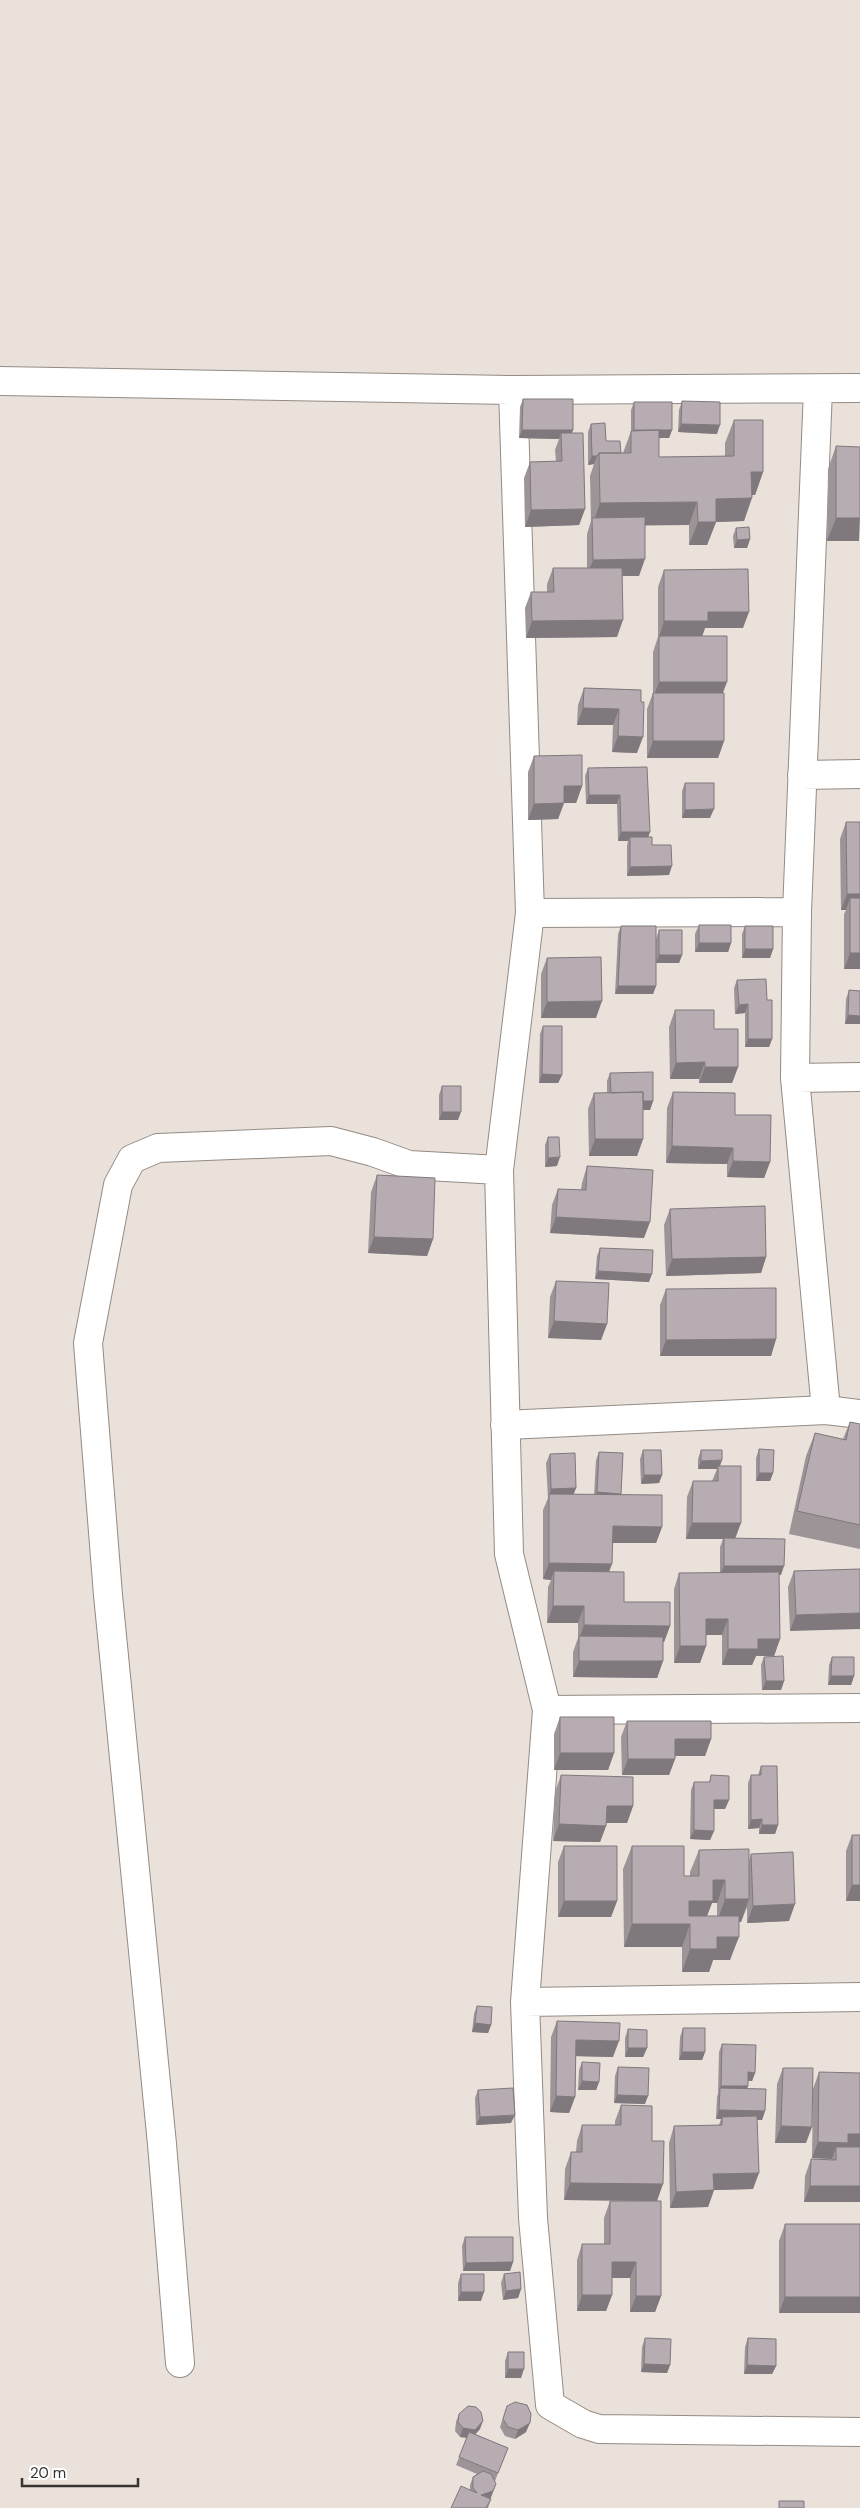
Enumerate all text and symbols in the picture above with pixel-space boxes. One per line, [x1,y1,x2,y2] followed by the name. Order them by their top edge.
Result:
[22,2456,139,2488] scale bar
[30,2463,66,2483] text: 20 m

